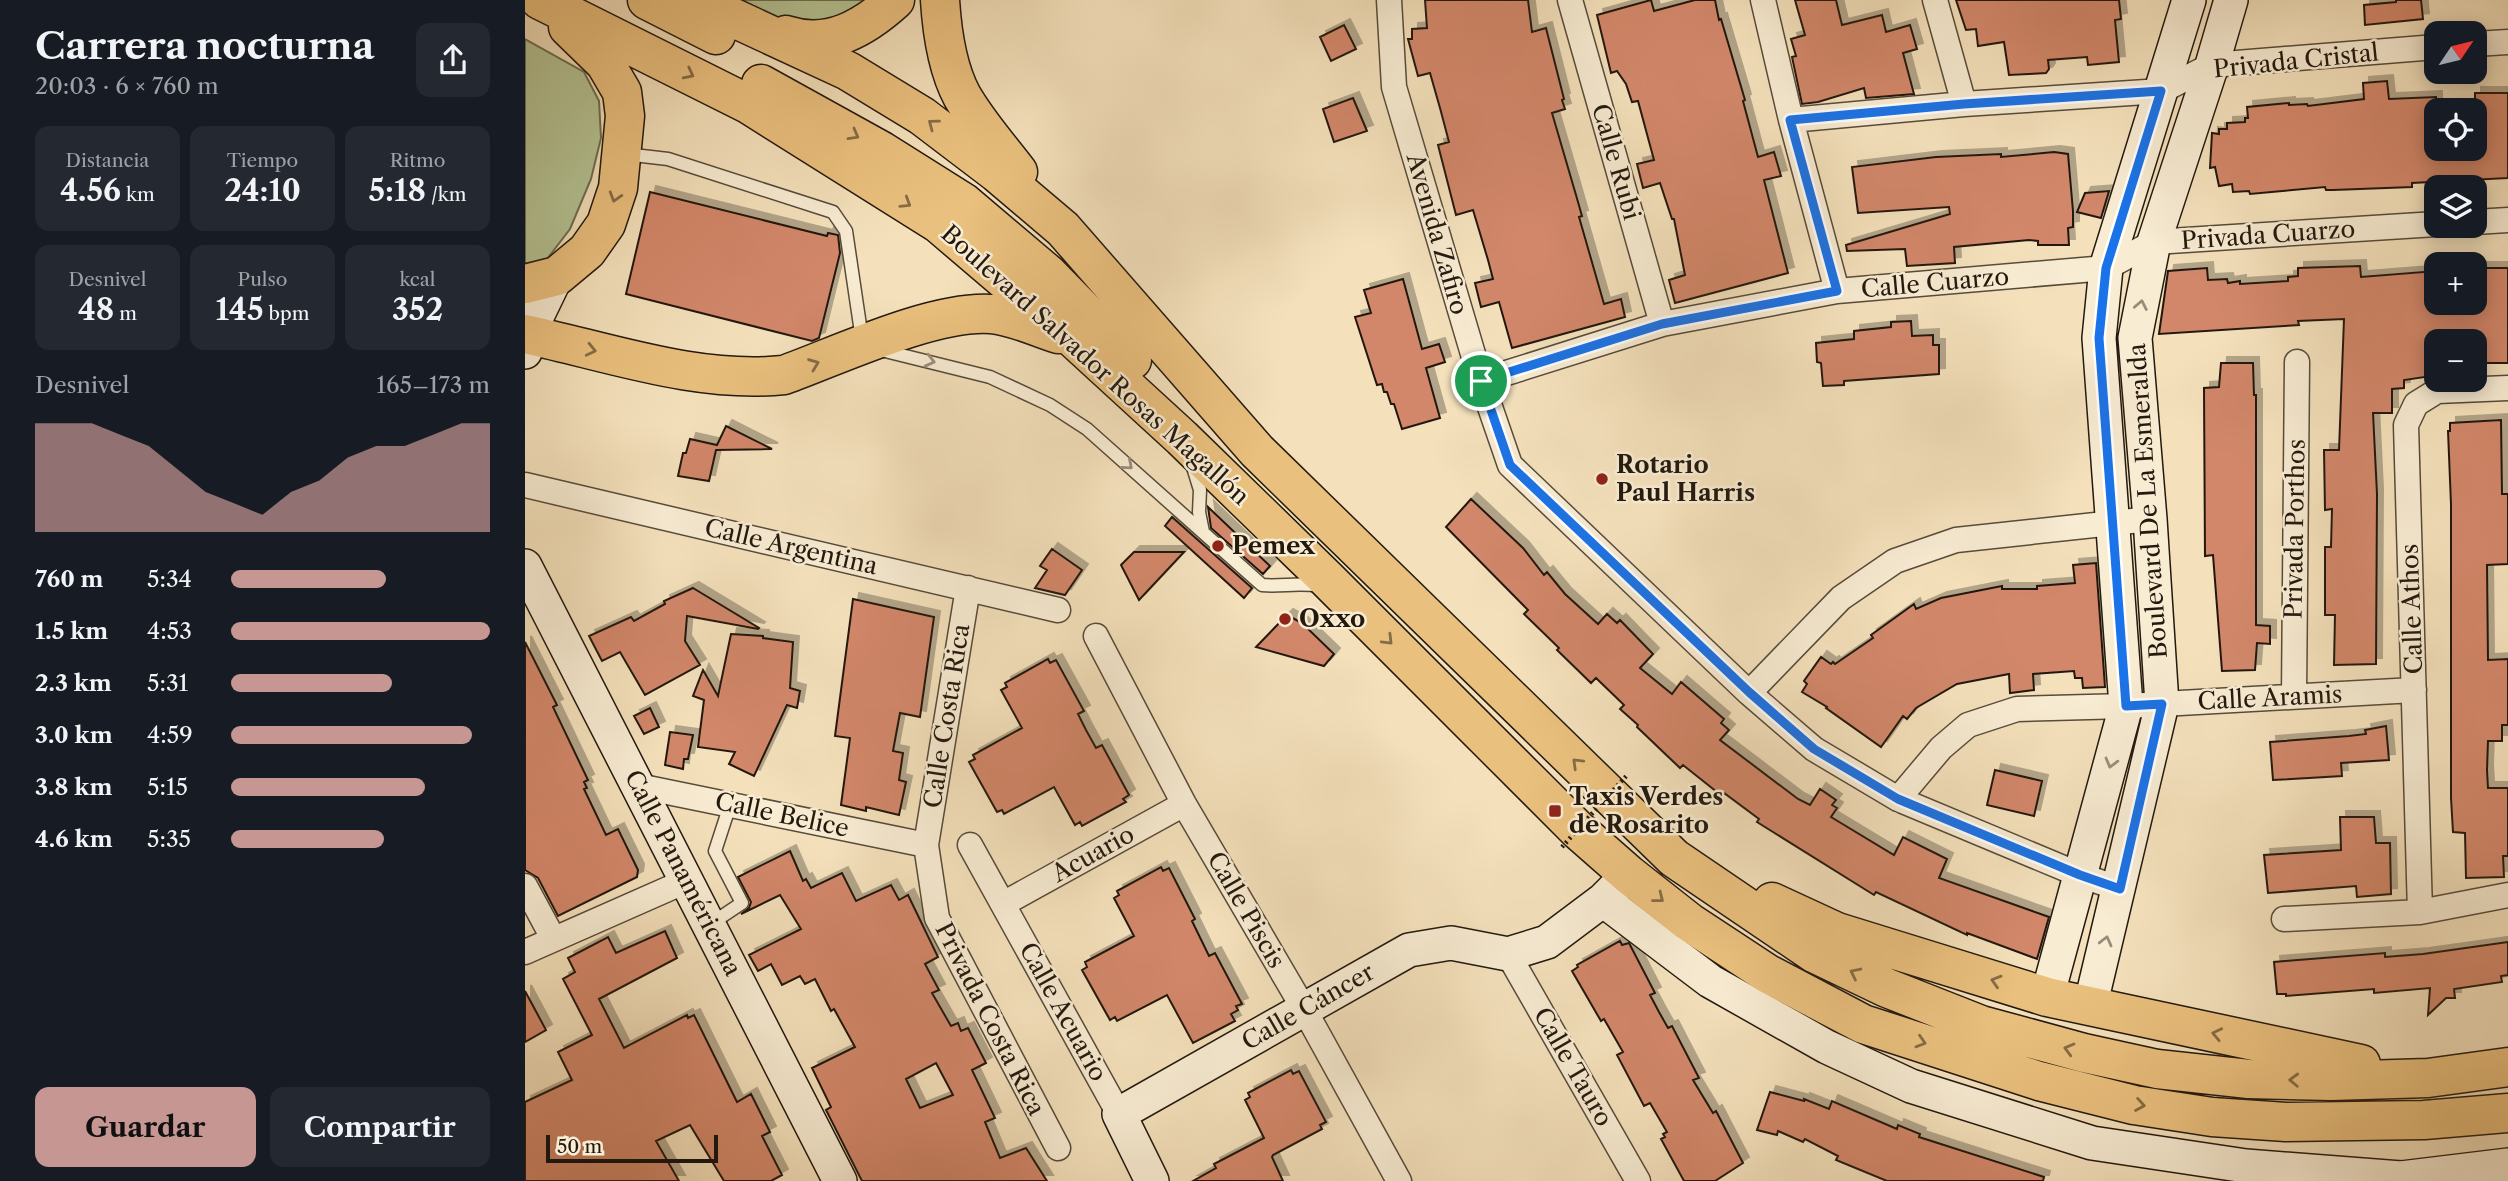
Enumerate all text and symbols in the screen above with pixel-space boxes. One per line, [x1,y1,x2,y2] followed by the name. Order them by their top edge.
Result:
[2424,21,2487,84] north arrow
[2424,21,2487,392] map controls
[35,22,375,69] text: Carrera nocturna
[416,23,490,97] button: share
[2212,37,2380,84] street label: Privada Cristal
[682,66,694,80] one-way arrow
[35,72,219,100] text: 20:03 · 6 × 760 m
[2424,98,2487,161] button: locate
[1586,100,1647,223] street label: Calle Rubi
[929,120,941,133] one-way arrow
[847,127,859,140] one-way arrow
[66,149,149,172] text: Distancia
[227,149,298,172] text: Tiempo
[390,149,445,172] text: Ritmo
[1400,149,1474,318] street label: Avenida Zafiro
[60,172,121,209] text: 4.56
[224,172,301,209] text: 24:10
[368,172,426,209] text: 5:18
[2424,175,2487,238] button: layers
[121,183,155,206] text: km
[426,183,467,206] text: /km
[608,191,623,203] one-way arrow
[898,194,911,207] one-way arrow
[2180,214,2356,255] street label: Privada Cuarzo
[935,219,1255,511] street label: Boulevard Salvador Rosas Magallón
[2424,252,2487,315] button: +
[1860,262,2010,303] street label: Calle Cuarzo
[69,268,146,291] text: Desnivel
[238,268,287,291] text: Pulso
[400,268,435,291] text: kcal
[78,291,114,328] text: 48
[216,291,263,328] text: 145
[392,291,443,328] text: 352
[2133,299,2148,311] one-way arrow
[114,302,137,325] text: m
[263,302,309,325] text: bpm
[2424,329,2487,392] button: −
[585,342,597,356] one-way arrow
[2122,342,2173,660] street label: Boulevard De La Esmeralda
[1451,351,1511,411] pin
[924,353,936,367] one-way arrow
[808,358,820,372] one-way arrow
[1462,362,1500,400] icon: arrive
[35,371,129,399] text: Desnivel
[376,371,490,399] text: 165–173 m
[2278,439,2311,619] street label: Privada Porthos
[1616,450,1755,507] place label: Rotario Paul Harris
[1120,457,1133,469] one-way arrow
[1594,471,1610,487] marker: Rotario Paul Harris
[702,513,881,581] street label: Calle Argentina
[1232,531,1315,560] place label: Pemex
[1210,538,1226,554] marker: Pemex
[2395,543,2428,675] street label: Calle Athos
[35,565,104,593] text: 760 m
[147,565,192,593] text: 5:34
[1299,604,1365,633] place label: Oxxo
[1277,611,1293,627] marker: Oxxo
[35,617,108,645] text: 1.5 km
[147,617,192,645] text: 4:53
[918,621,975,810] street label: Calle Costa Rica
[1380,632,1393,645] one-way arrow
[35,669,112,697] text: 2.3 km
[147,669,188,697] text: 5:31
[2197,679,2343,716] street label: Calle Aramis
[35,721,113,749] text: 3.0 km
[147,721,193,749] text: 4:59
[2104,757,2119,769] one-way arrow
[1573,759,1586,772] one-way arrow
[619,765,748,981] street label: Calle Panaméricana
[35,773,112,801] text: 3.8 km
[147,773,188,801] text: 5:15
[1569,782,1723,839] place label: Taxis Verdes de Rosarito
[713,786,852,843] street label: Calle Belice
[1547,803,1563,819] marker: Taxis Verdes de Rosarito
[1046,819,1139,888] street label: Acuario
[35,825,113,853] text: 4.6 km
[147,825,191,853] text: 5:35
[1202,847,1291,973] street label: Calle Piscis
[1652,890,1664,903] one-way arrow
[929,918,1052,1120] street label: Privada Costa Rica
[2098,935,2112,947] one-way arrow
[1013,937,1113,1086] street label: Calle Acuario
[1237,957,1379,1056] street label: Calle Cáncer
[1850,967,1862,981] one-way arrow
[1990,975,2003,989] one-way arrow
[1528,1002,1619,1131] street label: Calle Tauro
[2211,1028,2223,1043] one-way arrow
[1915,1034,1927,1048] one-way arrow
[2063,1043,2075,1057] one-way arrow
[2288,1072,2298,1088] one-way arrow
[35,1087,256,1167] button: Guardar
[270,1087,490,1167] button: Compartir
[2134,1097,2146,1112] one-way arrow
[546,1132,717,1164] scale bar
[557,1135,602,1158] text: 50 m

